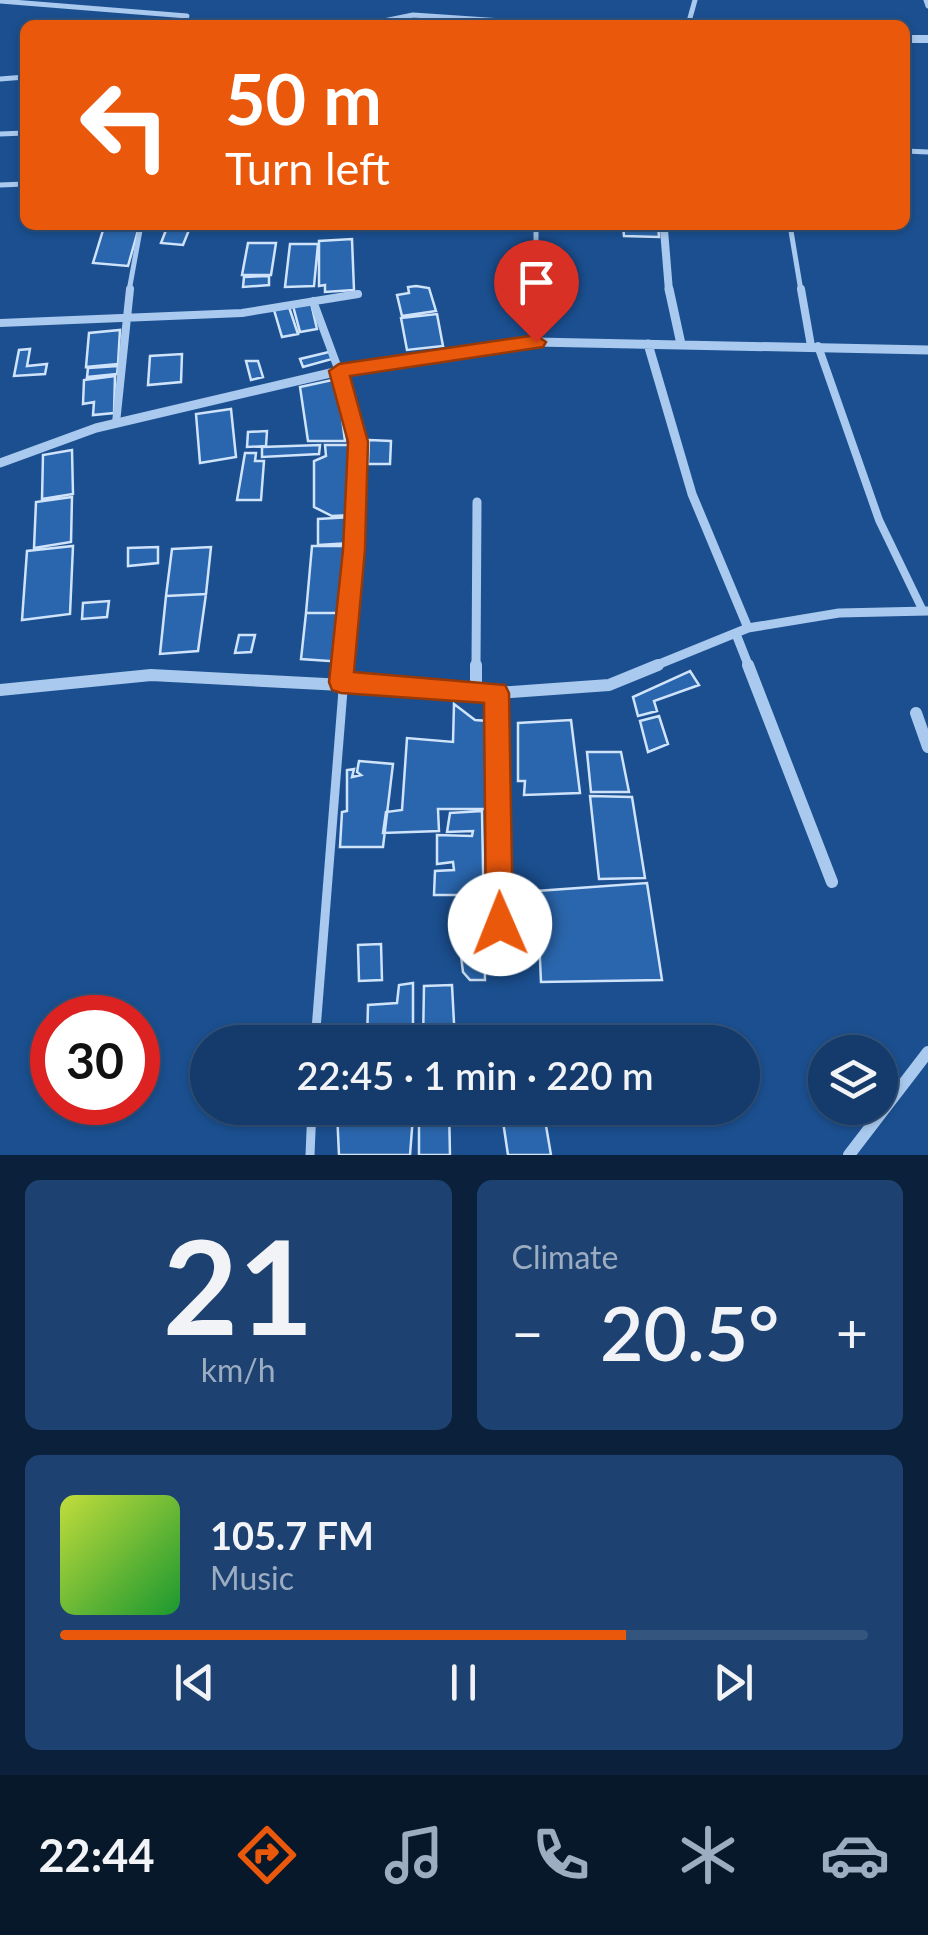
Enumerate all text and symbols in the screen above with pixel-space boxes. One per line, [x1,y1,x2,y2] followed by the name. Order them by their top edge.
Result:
[225,56,382,140] text: 50 m
[60,60,190,190] icon: left
[225,141,390,195] text: Turn left
[494,240,579,343] pin
[509,255,564,310] icon: arrive
[448,872,552,976] position arrow
[30,995,160,1125] speed limit sign: 30
[808,1035,898,1125] map controls
[808,1035,898,1125] button: layers
[297,1052,653,1098] text: 22:45 · 1 min · 220 m
[163,1207,314,1363] text: 21
[512,1237,618,1276] text: Climate
[600,1287,779,1377] text: 20.5°
[512,1299,543,1365] text: −
[836,1299,868,1365] text: +
[201,1350,276,1389] text: km/h
[210,1512,374,1558] text: 105.7 FM
[210,1558,294,1597] text: Music
[167,1655,222,1710] icon: previous
[436,1655,491,1710] icon: pause
[706,1655,761,1710] icon: next
[232,1820,302,1890] icon: directions
[379,1820,449,1890] icon: music
[526,1820,596,1890] icon: phone
[673,1820,743,1890] icon: climate
[820,1820,890,1890] icon: car
[39,1828,155,1882] text: 22:44

